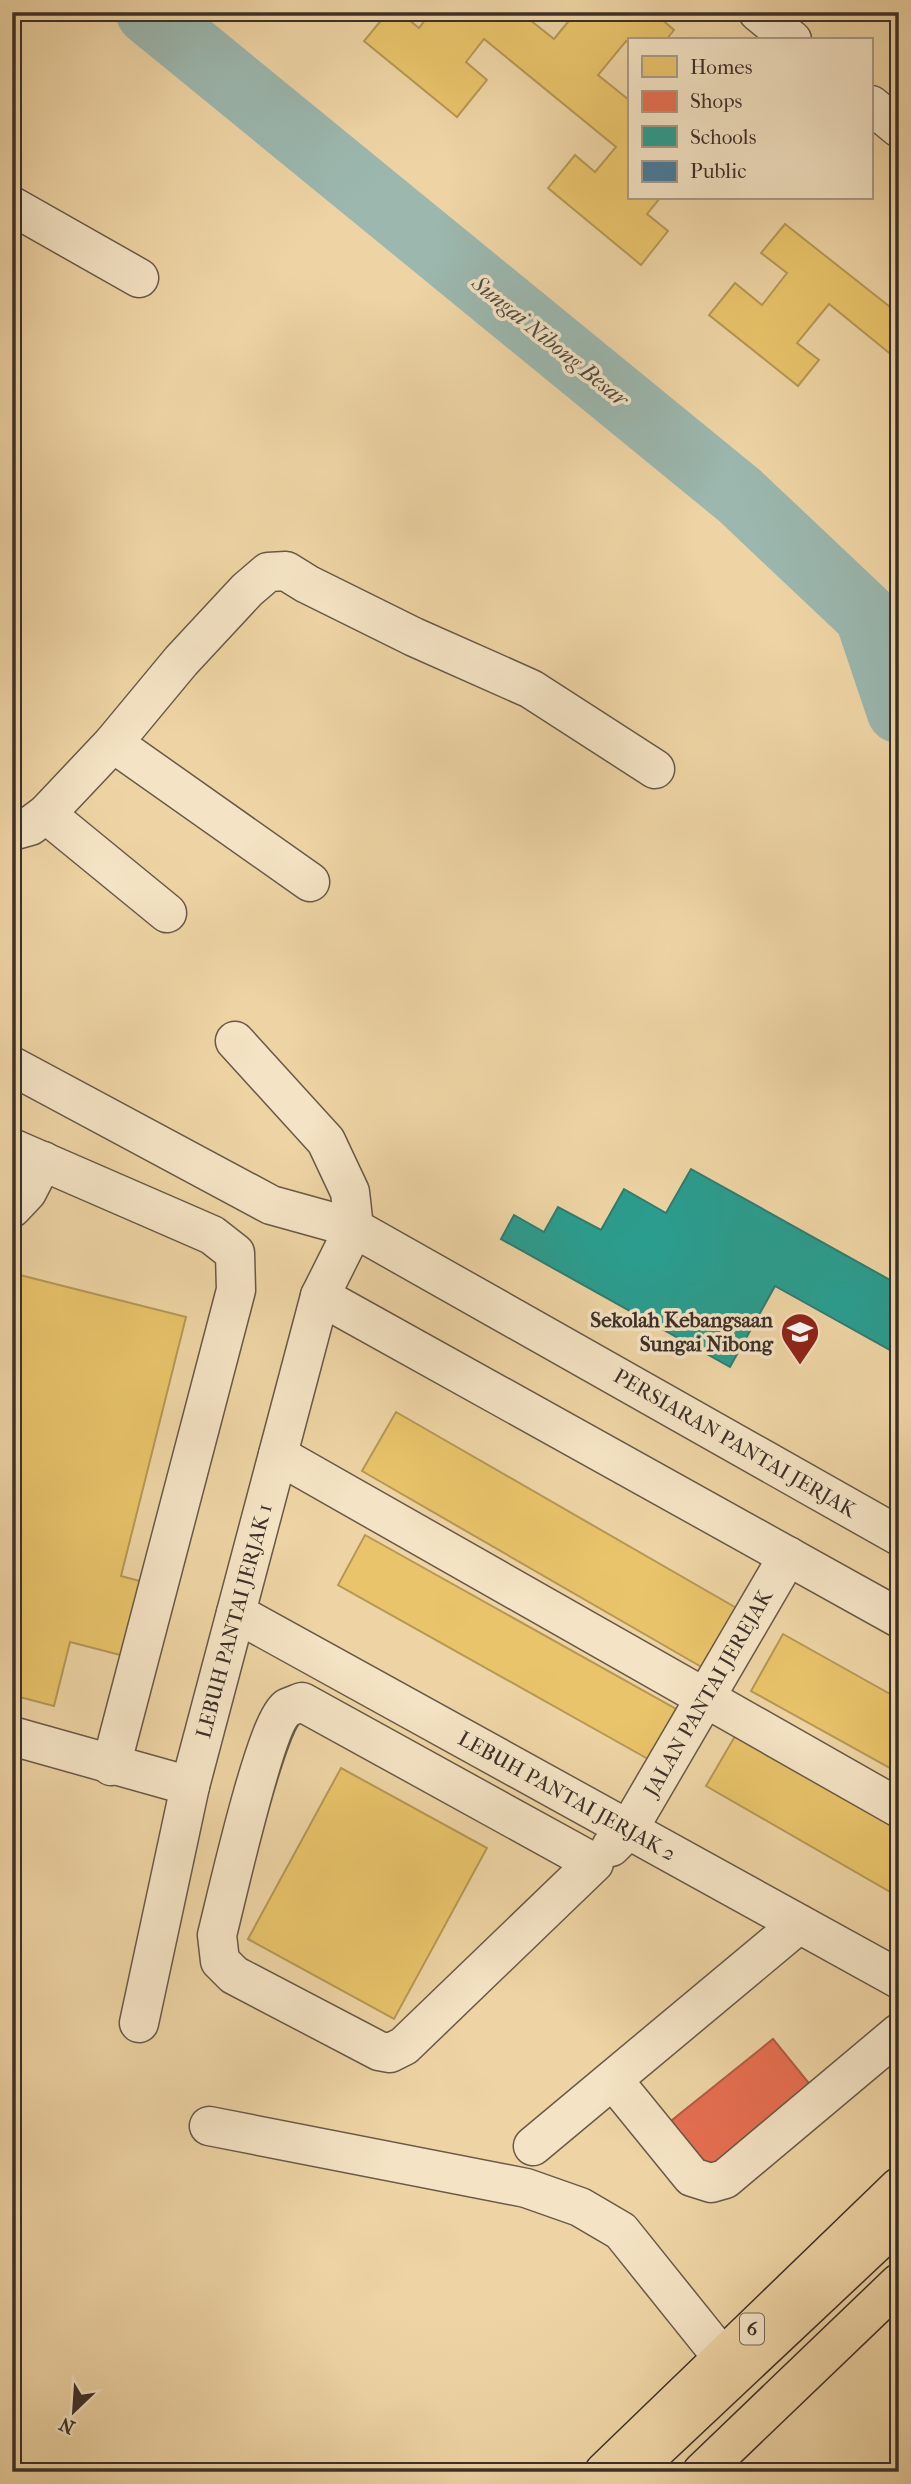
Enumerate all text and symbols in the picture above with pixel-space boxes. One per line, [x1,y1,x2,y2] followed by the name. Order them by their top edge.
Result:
[628,38,872,200] legend
[690,55,753,79] text: Homes
[690,89,743,113] text: Shops
[690,125,757,149] text: Schools
[690,159,746,183] text: Public
[466,269,635,413] water label: Sungai Nibong Besar
[590,1308,774,1356] place label: Sekolah Kebangsaan Sungai Nibong
[779,1311,821,1366] school or university icon: Sekolah Kebangsaan Sungai Nibong
[610,1364,862,1523] street label: PERSIARAN PANTAI JERJAK
[191,1501,277,1741] street label: LEBUH PANTAI JERJAK 1
[638,1584,778,1803] street label: JALAN PANTAI JEREJAK
[454,1726,680,1866] street label: LEBUH PANTAI JERJAK 2
[740,2314,764,2344] road number: 6
[38,2376,108,2446] north arrow
[56,2412,78,2439] text: N

